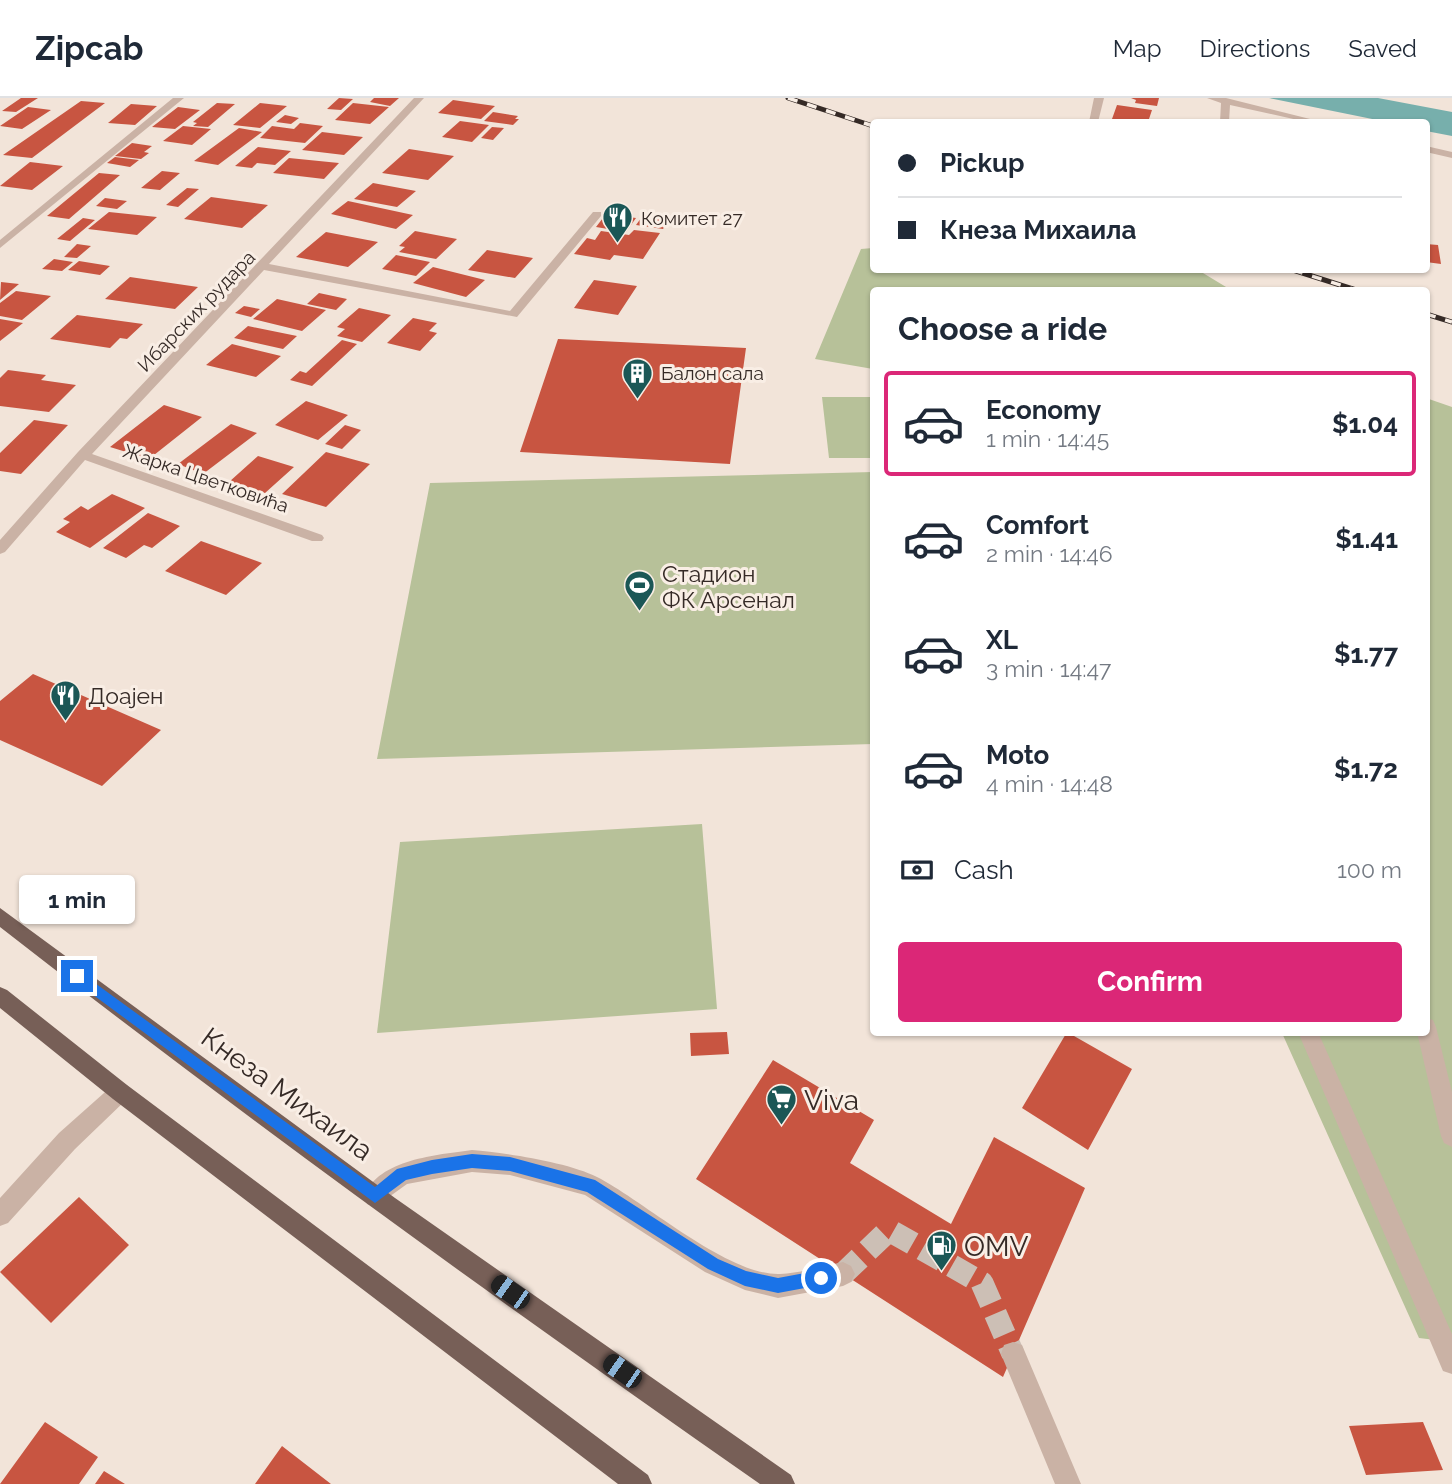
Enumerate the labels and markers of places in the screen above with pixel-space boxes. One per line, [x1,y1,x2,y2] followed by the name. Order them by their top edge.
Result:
[601,201,635,245] restaurant icon: Комитет 27
[641,207,743,229] place label: Комитет 27
[621,356,655,400] building icon: Балон сала
[661,362,764,384] place label: Балон сала
[662,560,795,613] place label: Стадион ФК Арсенал
[622,569,656,613] sports icon: Стадион ФК Арсенал
[48,678,82,722] restaurant icon: Доајен
[88,682,164,709] place label: Доајен
[764,1083,798,1127] supermarket icon: Viva
[804,1084,859,1117] place label: Viva
[924,1229,958,1273] fuel station icon: OMV
[964,1230,1029,1263] place label: OMV

